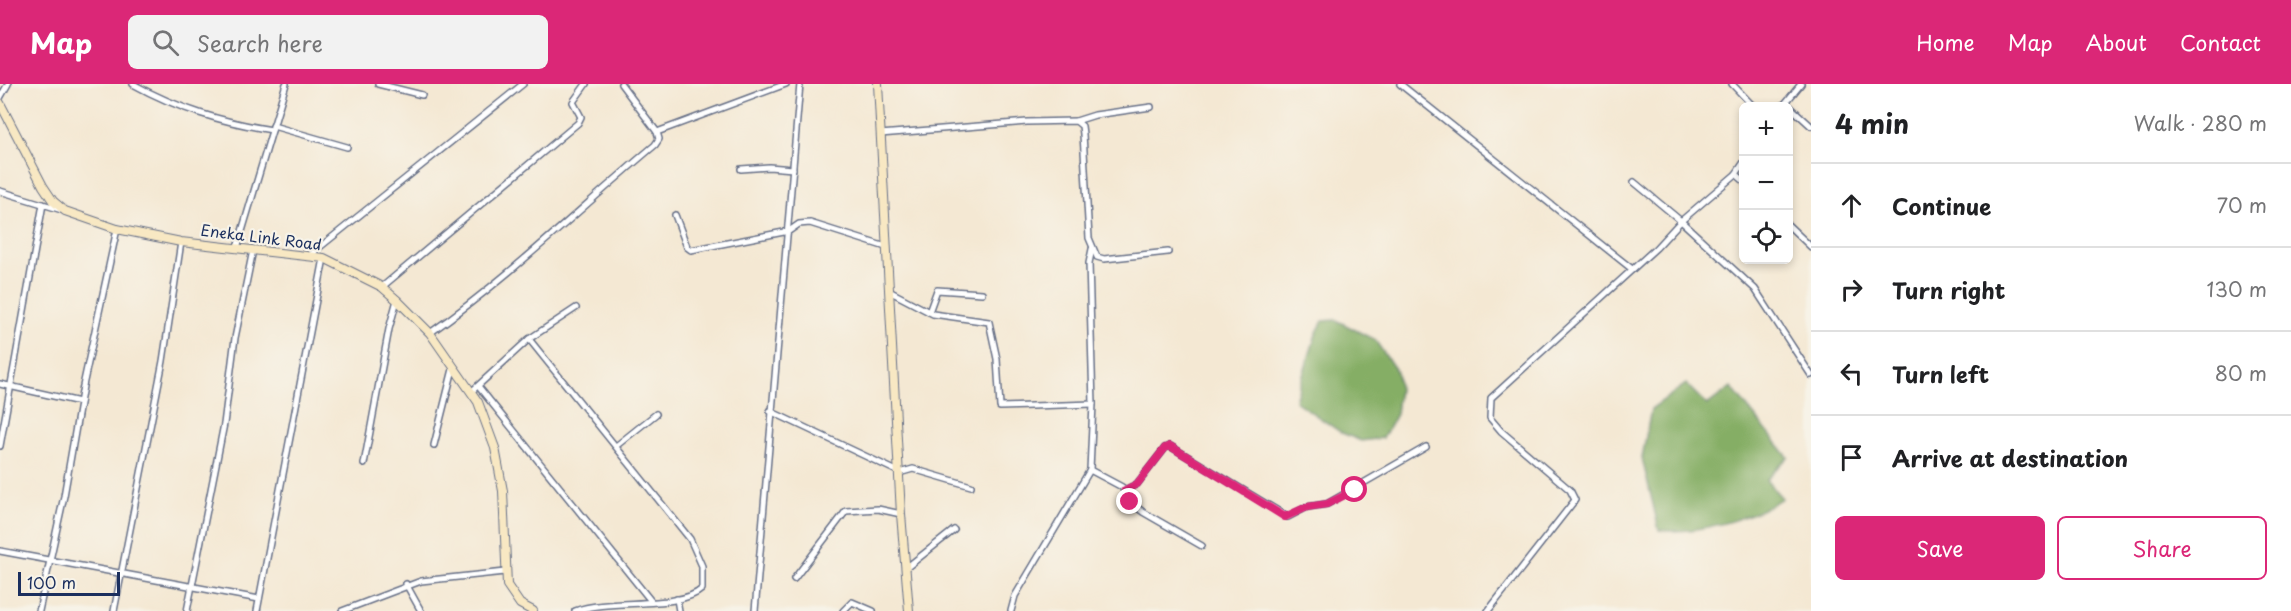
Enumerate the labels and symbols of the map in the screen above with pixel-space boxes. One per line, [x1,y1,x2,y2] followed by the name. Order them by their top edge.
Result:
[199,218,323,255] street label: Eneka Link Road
[1341,476,1367,502] route start
[1116,488,1142,514] route end
[18,569,120,596] scale bar

